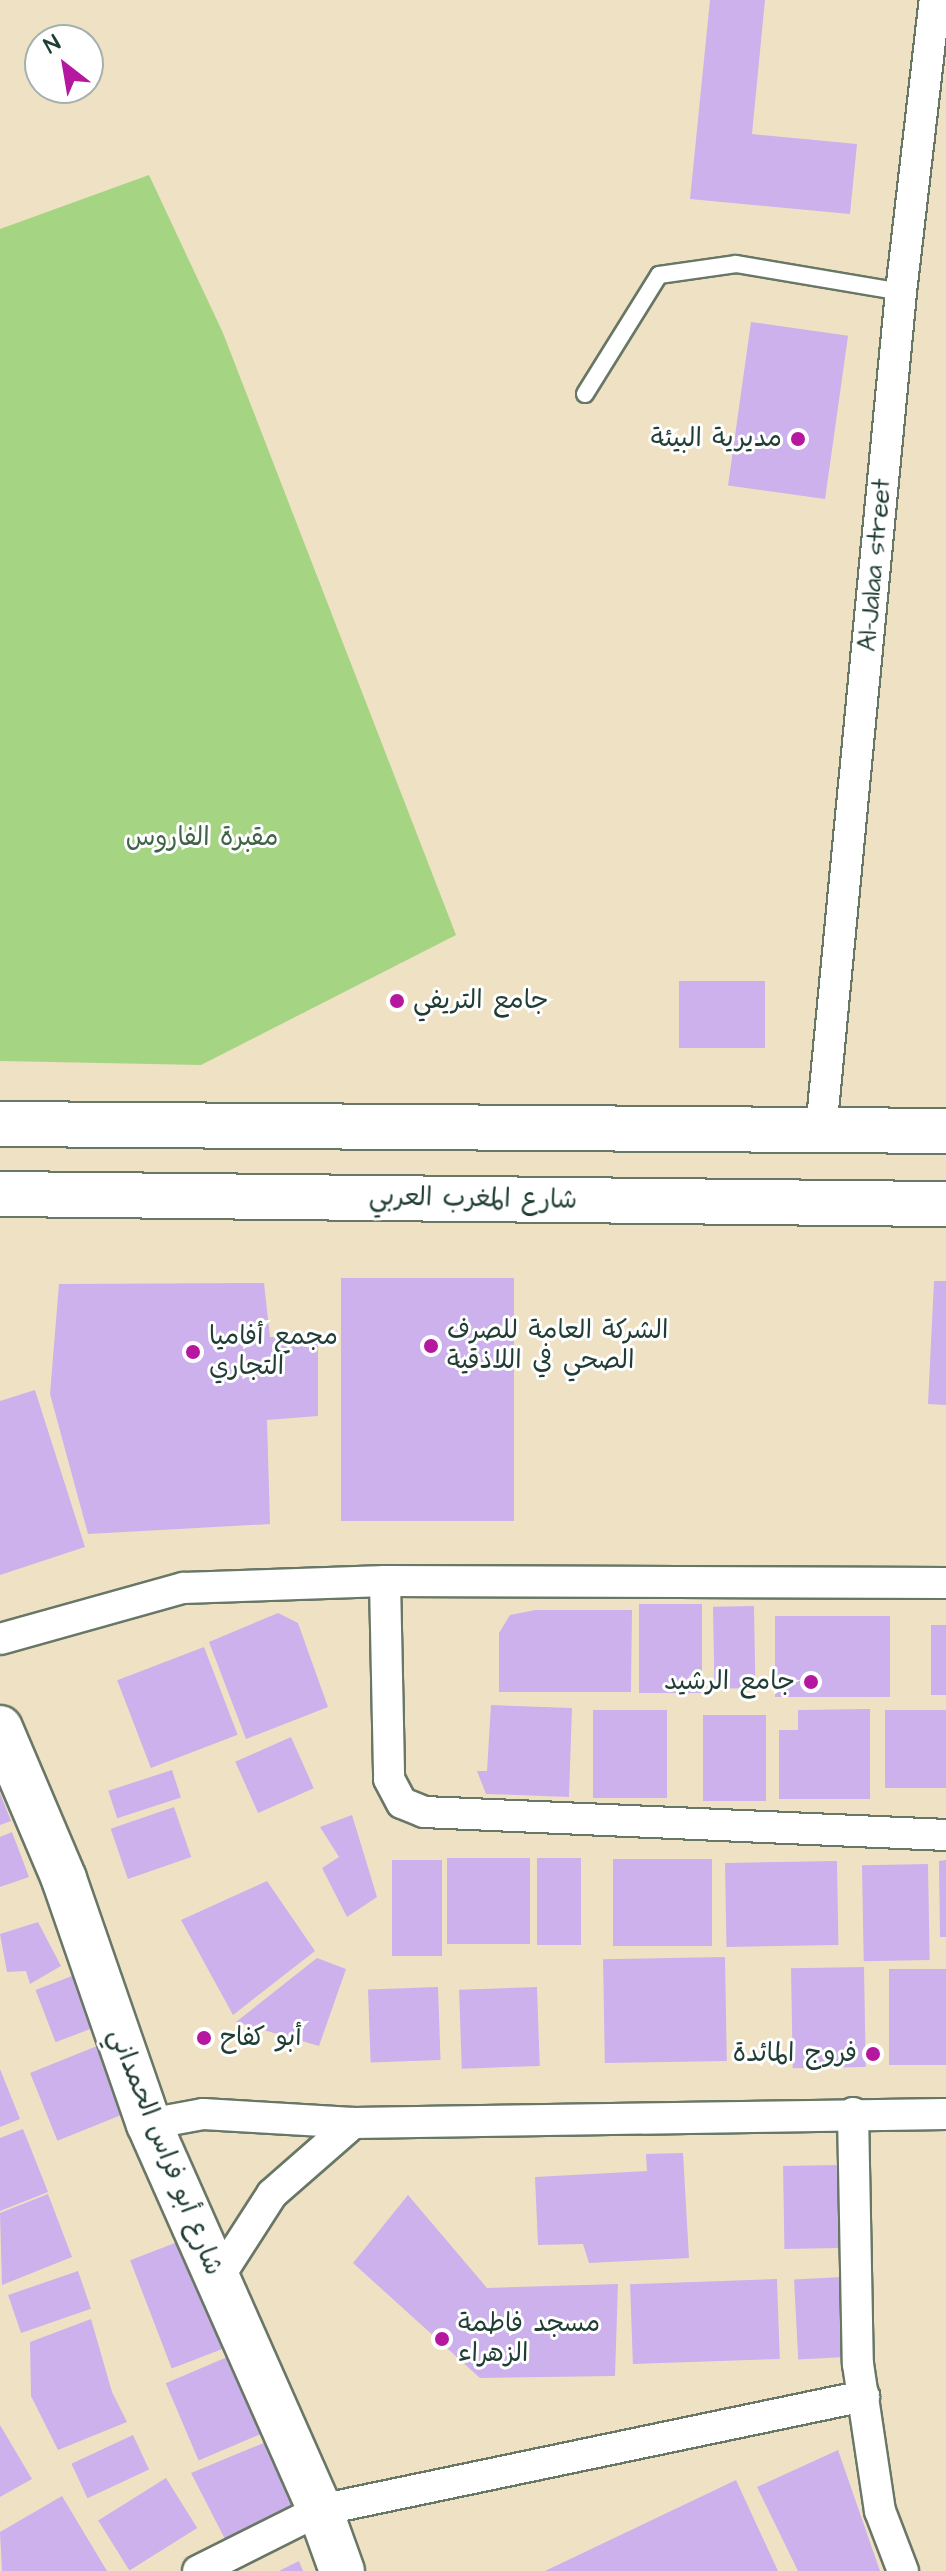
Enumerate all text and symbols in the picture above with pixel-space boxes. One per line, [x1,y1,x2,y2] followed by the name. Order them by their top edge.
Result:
[24,24,104,104] north arrow
[39,28,66,62] text: N
[651,423,782,455] place label: مديرية البيئة
[789,430,807,448] marker: مديرية البيئة
[852,477,898,653] street label: Al-Jalaa street
[126,822,278,854] park label: مقبرة الفاروس
[413,985,548,1017] place label: جامع التريفي
[388,992,406,1010] marker: جامع التريفي
[368,1182,578,1216] street label: شارع المغرب العربي
[447,1315,668,1376] place label: الشركة العامة للصرف الصحي في اللاذقية
[209,1321,338,1382] place label: مجمع أفاميا التجاري
[422,1337,440,1355] marker: الشركة العامة للصرف الصحي في اللاذقية
[184,1343,202,1361] marker: مجمع أفاميا التجاري
[664,1666,795,1698] place label: جامع الرشيد
[802,1673,820,1691] marker: جامع الرشيد
[220,2022,302,2054] place label: أبو كفاح
[101,2024,229,2280] street label: شارع أبو فراس الحمداني
[195,2029,213,2047] marker: أبو كفاح
[733,2038,857,2070] place label: فروج المائدة
[864,2045,882,2063] marker: فروج المائدة
[458,2308,600,2370] place label: مسجد فاطمة الزهراء
[433,2330,451,2348] marker: مسجد فاطمة الزهراء

